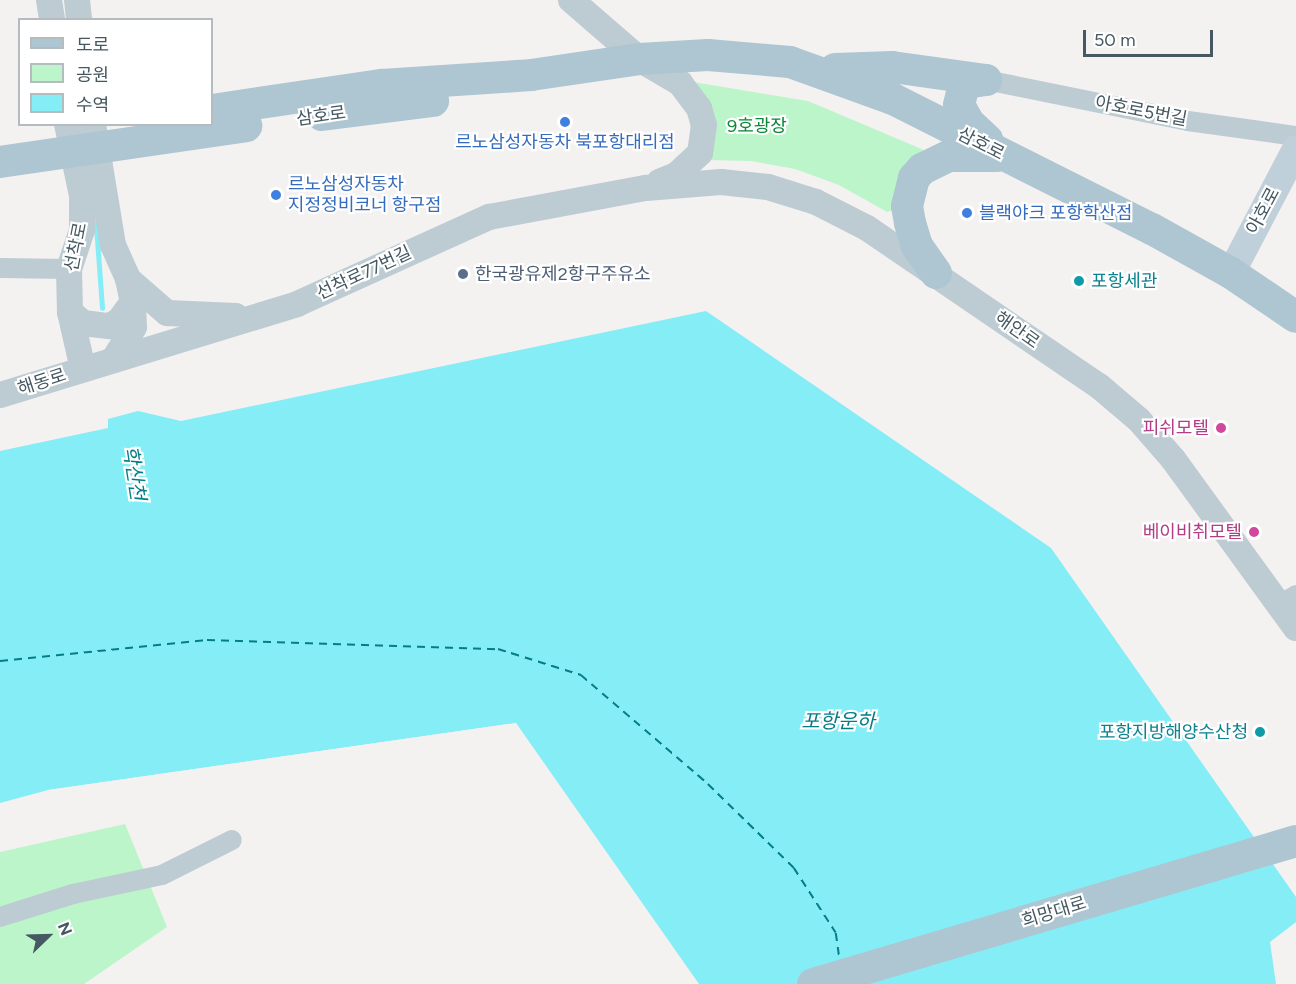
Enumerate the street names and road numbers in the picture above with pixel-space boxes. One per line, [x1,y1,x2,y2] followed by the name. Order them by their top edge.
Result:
[1093,92,1189,130] street label: 아호로5번길
[295,102,347,130] street label: 삼호로
[954,123,1008,165] street label: 삼호로
[1242,184,1284,238] street label: 아호로
[61,221,91,273] street label: 선착로
[313,242,415,304] street label: 선착로77번길
[990,307,1044,353] street label: 해안로
[15,364,69,400] street label: 해동로
[1019,892,1089,932] street label: 희망대로

